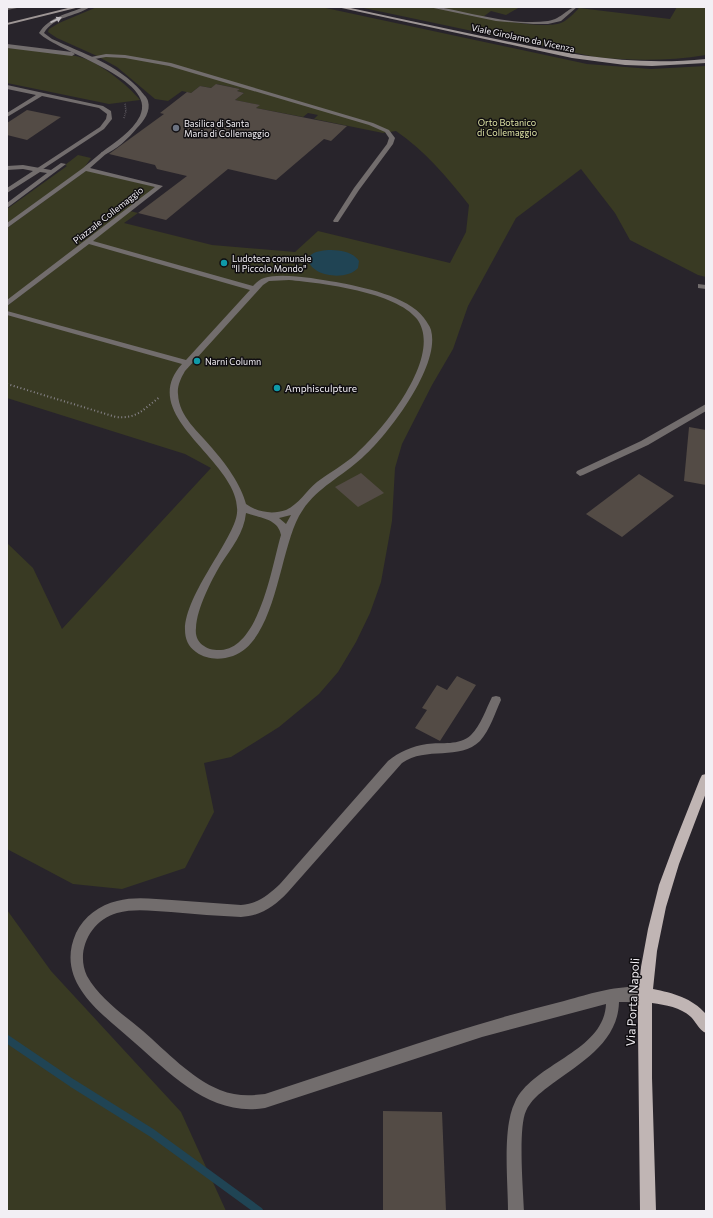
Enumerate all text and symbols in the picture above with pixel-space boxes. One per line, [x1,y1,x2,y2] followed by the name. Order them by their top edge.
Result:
[51,17,62,23] one-way arrow
[470,22,576,54] street label: Viale Girolamo da Vicenza
[477,117,537,138] park label: Orto Botanico di Collemaggio
[184,118,270,139] place label: Basilica di Santa Maria di Collemaggio
[171,123,181,133] marker: Basilica di Santa Maria di Collemaggio
[71,184,145,246] street label: Piazzale Collemaggio
[232,253,312,274] place label: Ludoteca comunale "Il Piccolo Mondo"
[219,258,229,268] marker: Ludoteca comunale "Il Piccolo Mondo"
[192,356,202,366] marker: Narni Column
[205,356,261,367] place label: Narni Column
[285,382,357,394] place label: Amphisculpture
[272,383,282,393] marker: Amphisculpture
[623,957,641,1047] street label: Via Porta Napoli

